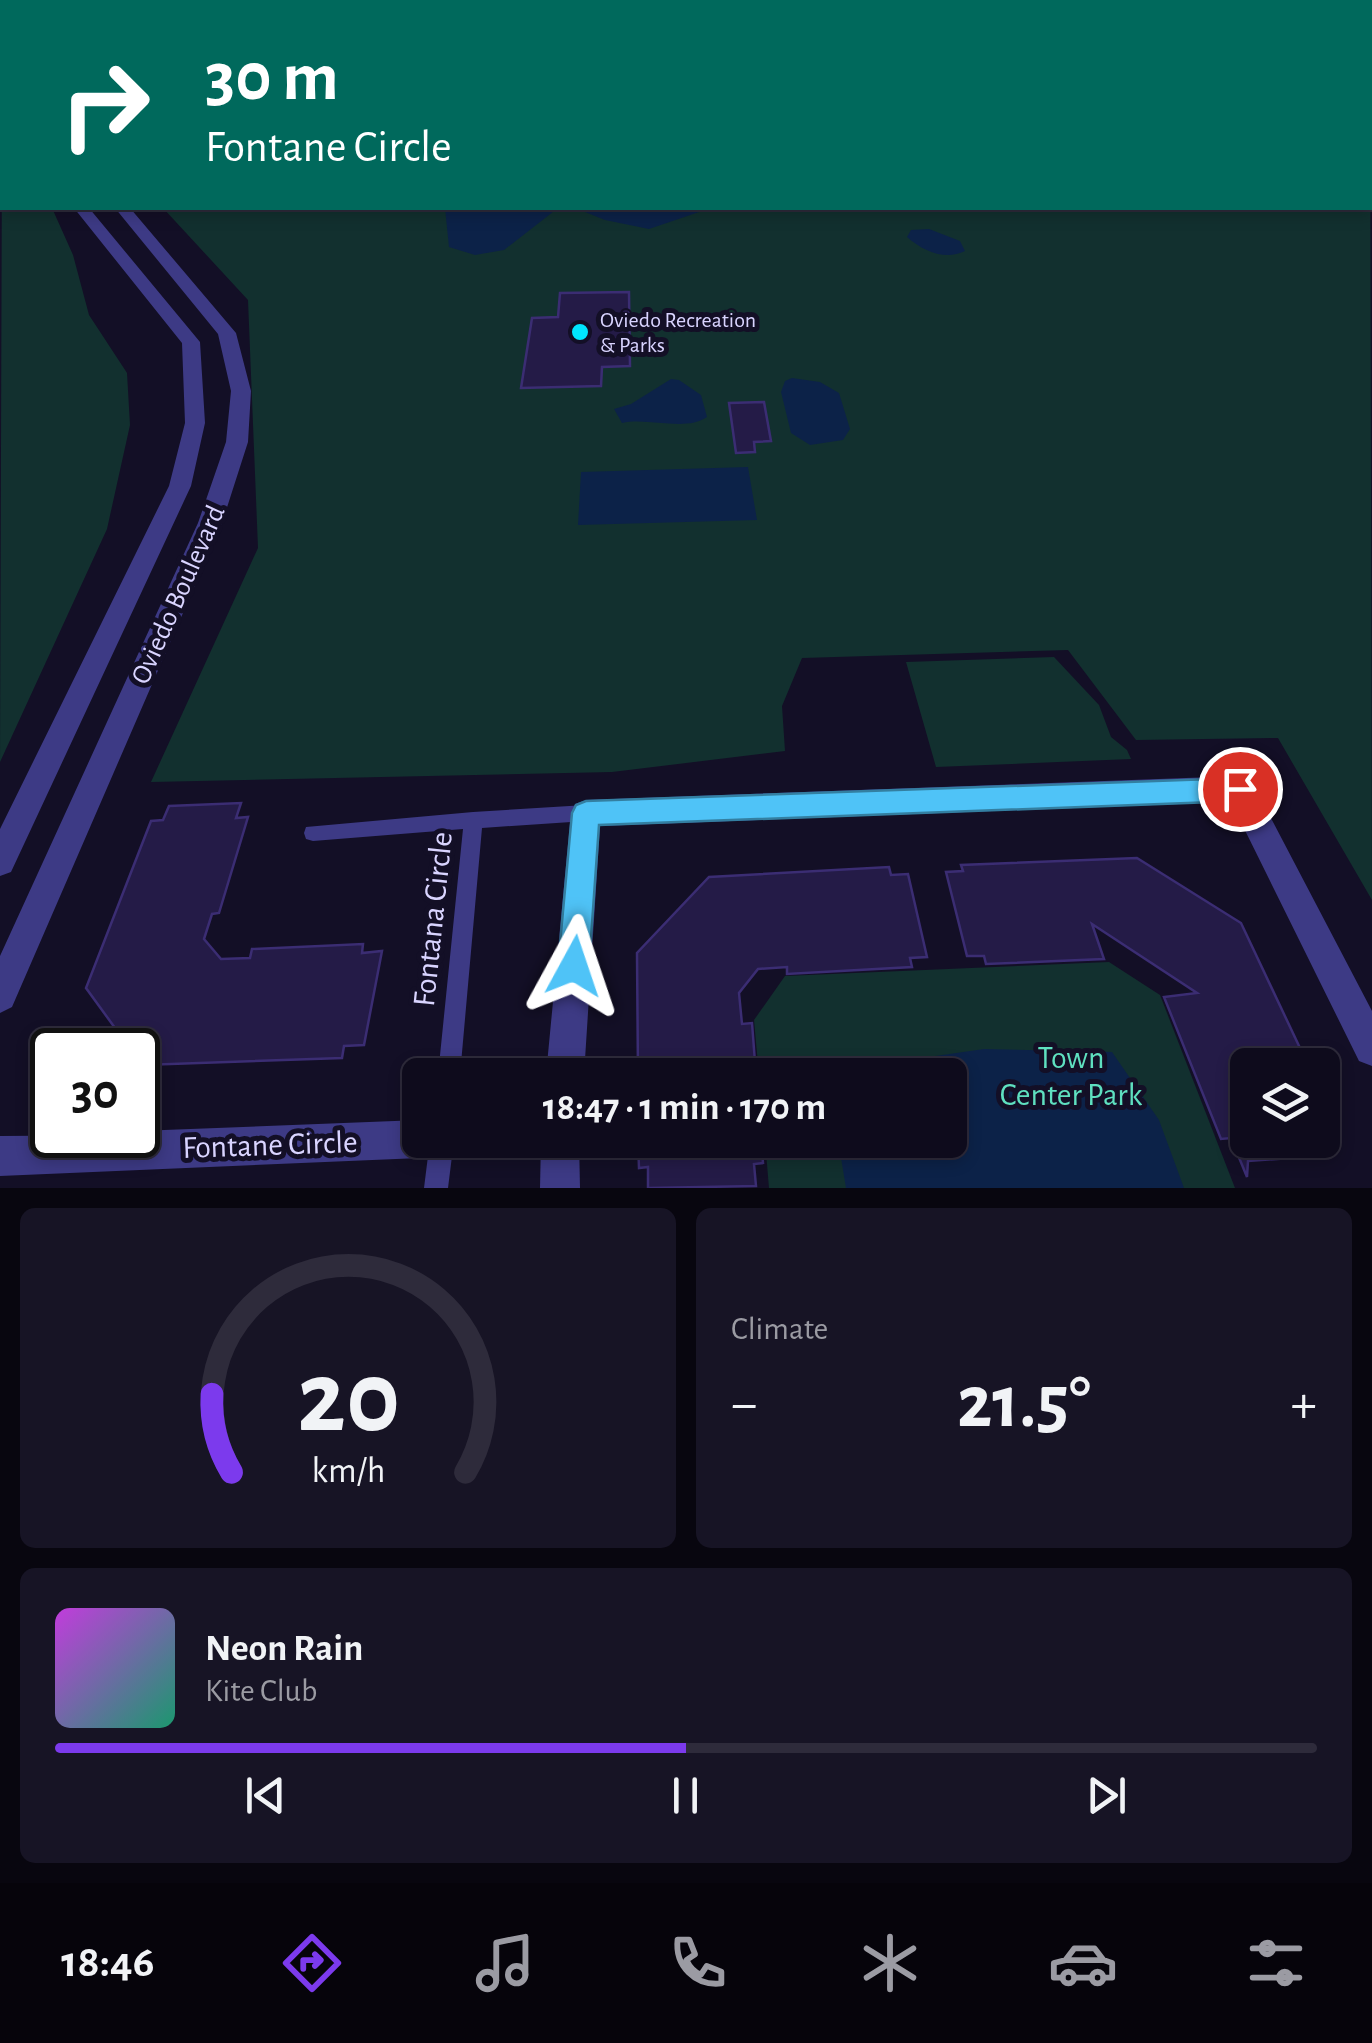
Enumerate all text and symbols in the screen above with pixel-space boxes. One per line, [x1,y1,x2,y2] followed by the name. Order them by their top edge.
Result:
[40,40,170,170] icon: right
[205,43,339,113] text: 30 m
[205,125,452,170] text: Fontane Circle
[600,309,756,356] place label: Oviedo Recreation & Parks
[569,321,591,343] marker: Oviedo Recreation & Parks
[127,501,231,688] street label: Oviedo Boulevard
[1198,747,1283,832] pin
[1213,762,1268,817] icon: arrive
[408,830,458,1008] street label: Fontana Circle
[522,914,626,1018] position arrow
[30,1028,160,1158] speed limit sign: 30
[1000,1042,1143,1111] park label: Town Center Park
[1230,1048,1340,1158] map controls
[1230,1048,1340,1158] button: layers
[543,1089,826,1127] text: 18:47 · 1 min · 170 m
[182,1126,358,1164] street label: Fontane Circle
[731,1313,828,1345] text: Climate
[296,1347,400,1451] text: 20
[957,1366,1091,1441] text: 21.5°
[731,1377,757,1432] text: −
[1291,1377,1317,1432] text: +
[311,1453,385,1489] text: km/h
[205,1630,363,1668] text: Neon Rain
[205,1675,317,1707] text: Kite Club
[238,1768,293,1823] icon: previous
[658,1768,713,1823] icon: pause
[1079,1768,1134,1823] icon: next
[277,1928,347,1998] icon: directions
[470,1928,540,1998] icon: music
[663,1928,733,1998] icon: phone
[855,1928,925,1998] icon: climate
[1048,1928,1118,1998] icon: car
[1241,1928,1311,1998] icon: filters
[61,1940,154,1985] text: 18:46

